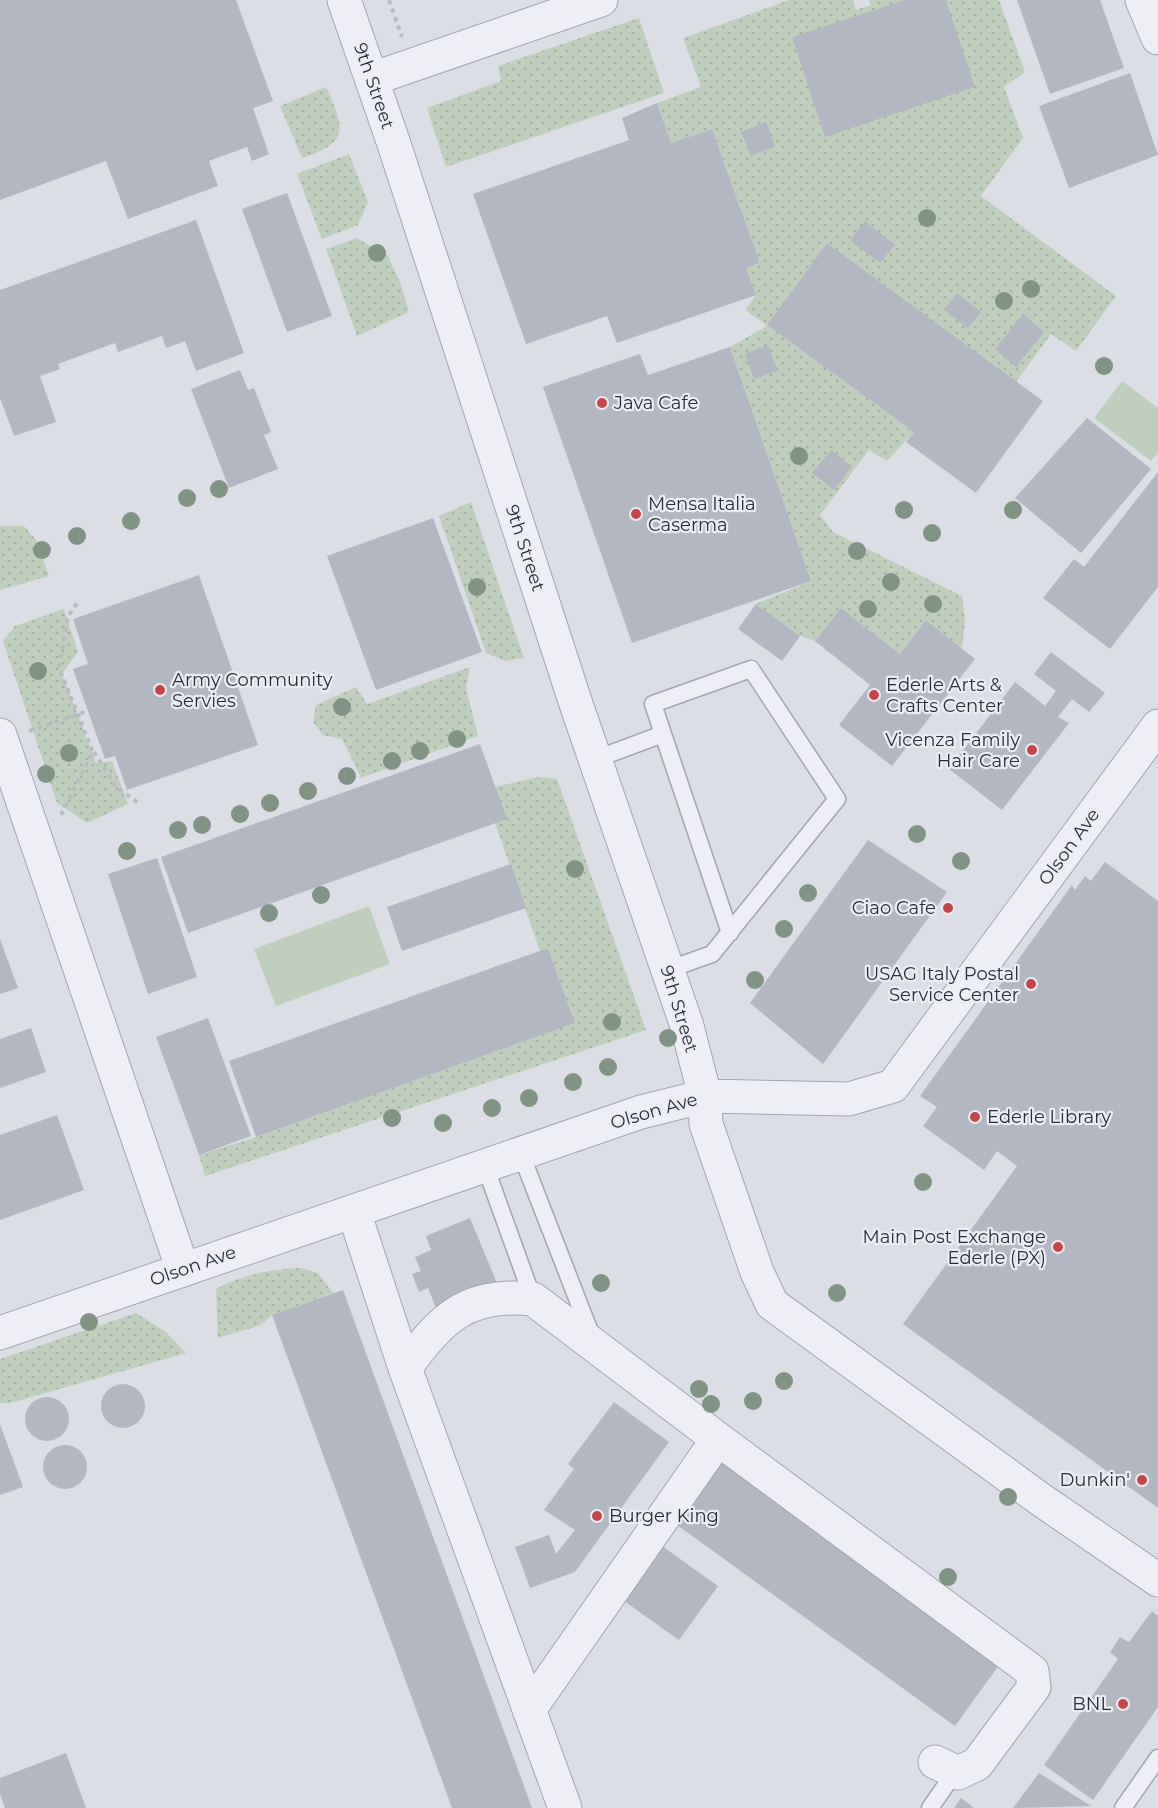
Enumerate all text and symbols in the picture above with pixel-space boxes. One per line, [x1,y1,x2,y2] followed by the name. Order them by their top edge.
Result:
[349,40,399,132] street label: 9th Street
[613,392,698,414] place label: Java Cafe
[595,396,609,410] marker: Java Cafe
[648,493,756,536] place label: Mensa Italia Caserma
[501,502,549,594] street label: 9th Street
[629,507,643,521] marker: Mensa Italia Caserma
[172,669,333,712] place label: Army Community Servies
[886,674,1003,717] place label: Ederle Arts & Crafts Center
[153,683,167,697] marker: Army Community Servies
[867,688,881,702] marker: Ederle Arts & Crafts Center
[885,729,1020,772] place label: Vicenza Family Hair Care
[1025,743,1039,757] marker: Vicenza Family Hair Care
[1034,804,1104,890] street label: Olson Ave
[852,897,936,919] place label: Ciao Cafe
[941,901,955,915] marker: Ciao Cafe
[655,963,703,1055] street label: 9th Street
[865,963,1019,1006] place label: USAG Italy Postal Service Center
[1024,977,1038,991] marker: USAG Italy Postal Service Center
[608,1088,700,1134] street label: Olson Ave
[987,1106,1111,1128] place label: Ederle Library
[968,1110,982,1124] marker: Ederle Library
[862,1226,1046,1269] place label: Main Post Exchange Ederle (PX)
[1051,1240,1065,1254] marker: Main Post Exchange Ederle (PX)
[147,1241,239,1291] street label: Olson Ave
[1059,1469,1130,1491] place label: Dunkin'
[1135,1473,1149,1487] marker: Dunkin'
[609,1505,719,1527] place label: Burger King
[590,1509,604,1523] marker: Burger King
[1072,1693,1111,1715] place label: BNL
[1116,1697,1130,1711] marker: BNL

